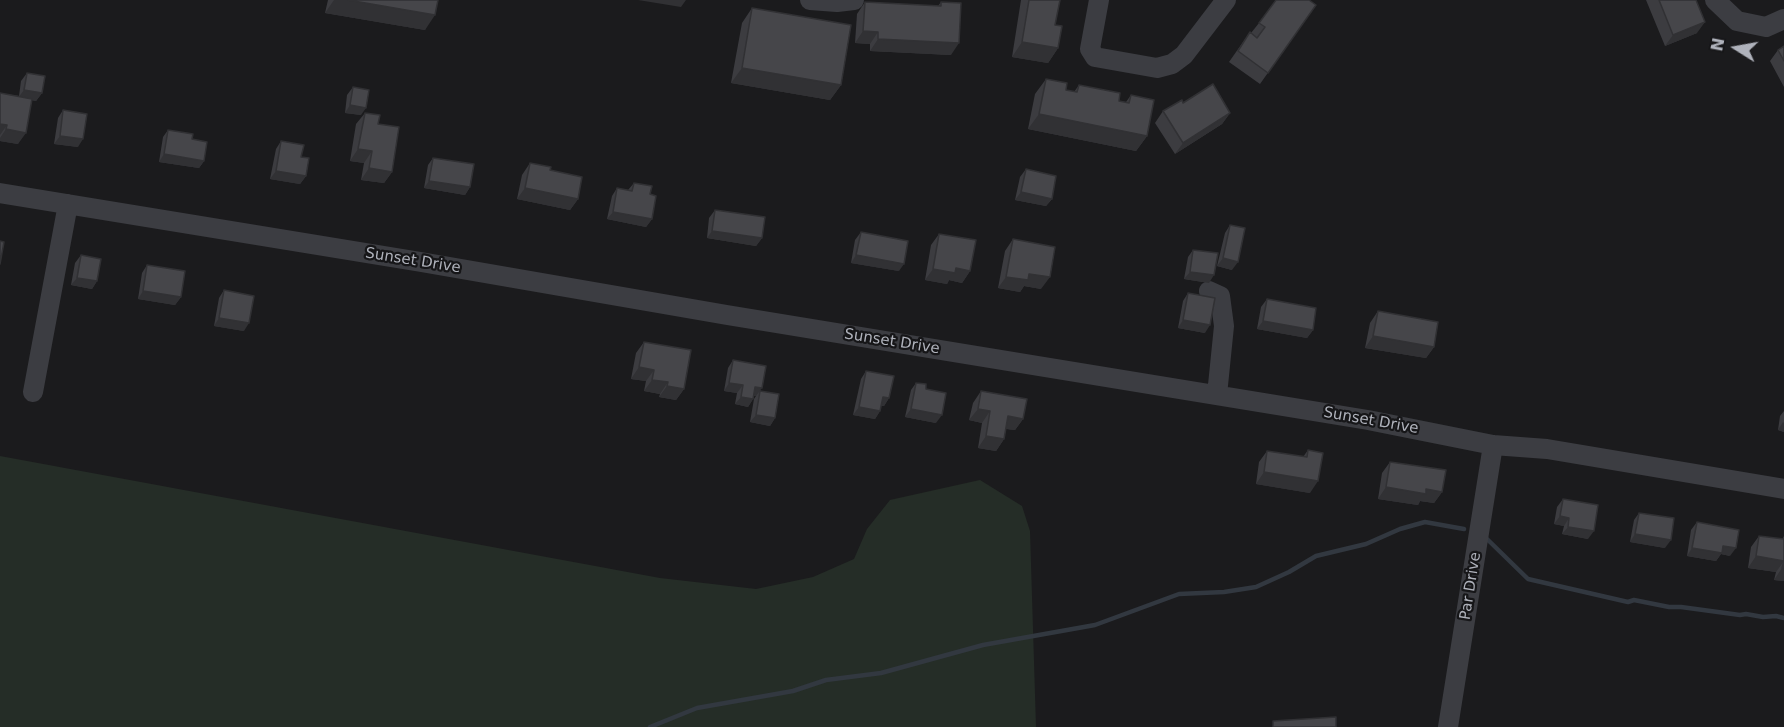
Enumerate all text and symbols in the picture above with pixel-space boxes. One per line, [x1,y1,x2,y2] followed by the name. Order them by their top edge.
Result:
[1706,18,1766,78] north arrow
[1707,36,1728,53] text: N
[364,245,462,277] street label: Sunset Drive
[843,326,941,358] street label: Sunset Drive
[1322,404,1420,438] street label: Sunset Drive
[1457,551,1485,621] street label: Par Drive

